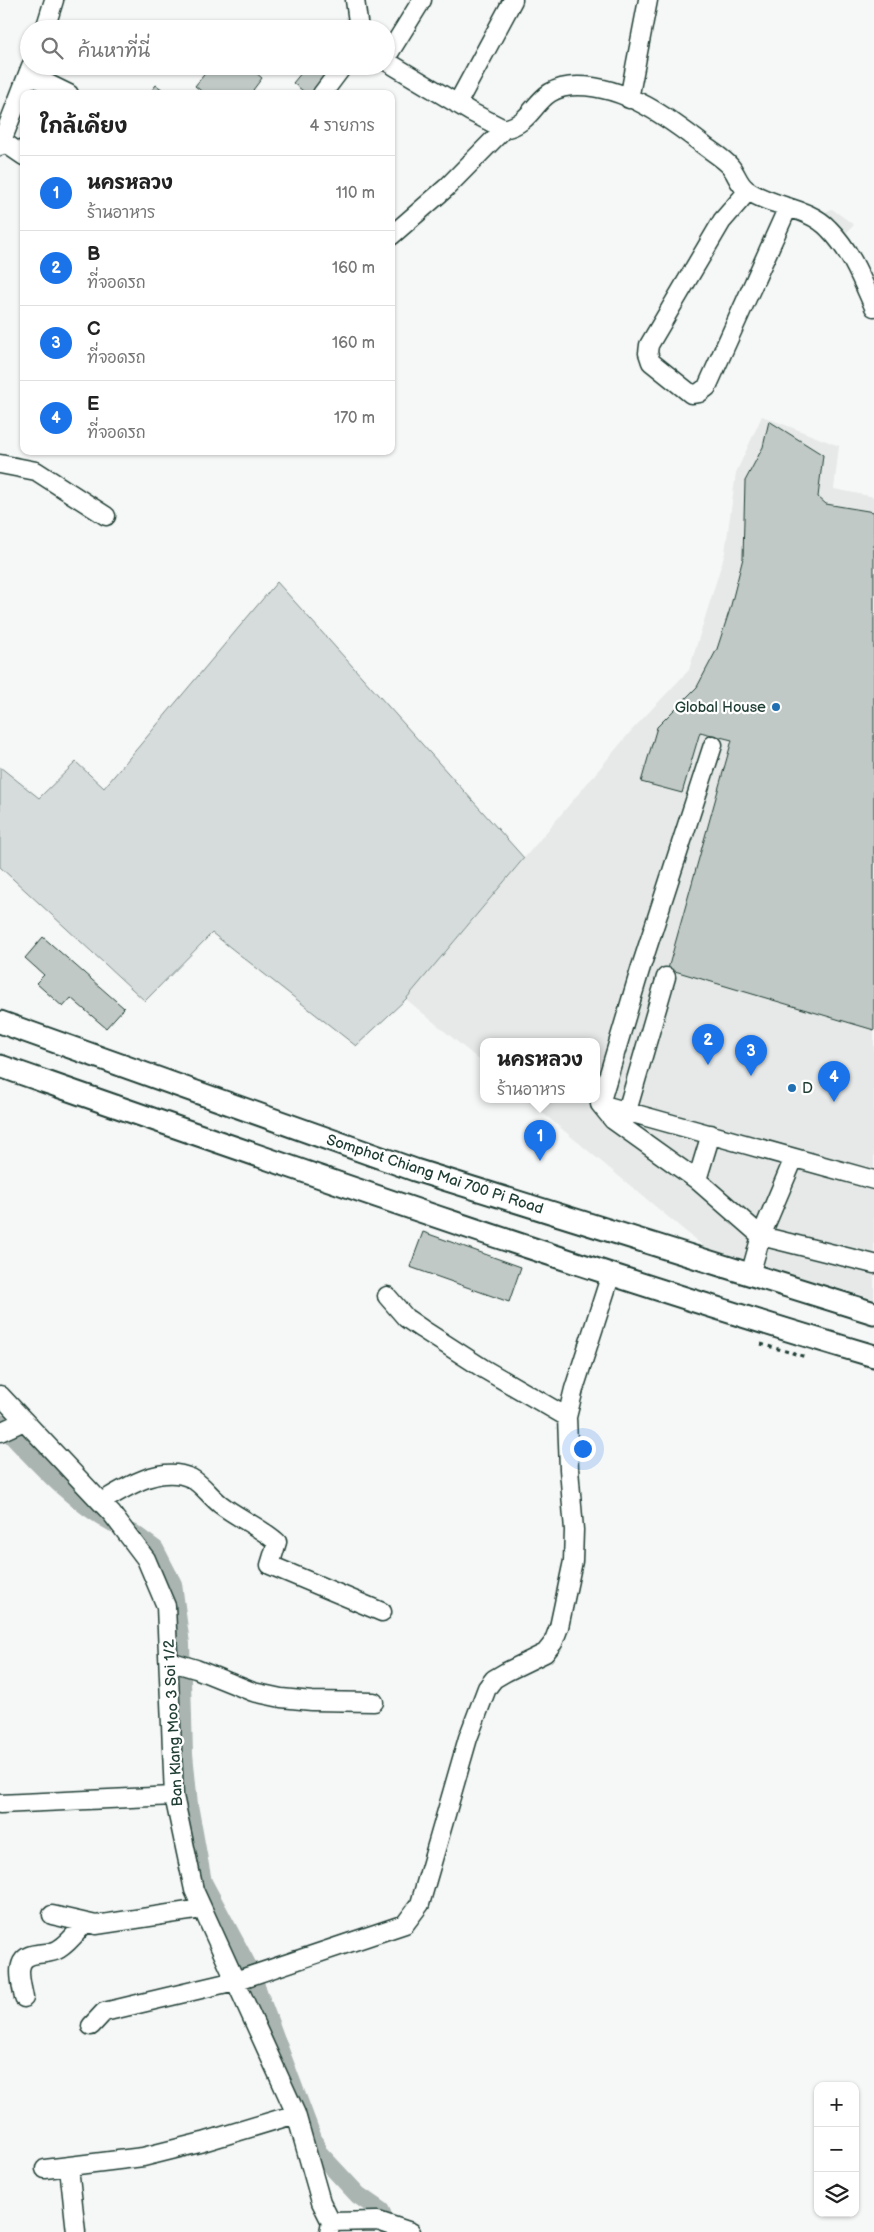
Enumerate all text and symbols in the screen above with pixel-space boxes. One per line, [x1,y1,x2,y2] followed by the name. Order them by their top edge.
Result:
[20,20,395,75] search box
[38,34,66,62] icon: search
[78,40,150,63] text: ค้นหาที่นี่
[40,114,127,139] text: ใกล้เคียง
[310,117,375,136] text: 4 รายการ
[87,172,173,195] text: นครหลวง
[53,184,59,203] text: 1
[336,184,375,203] text: 110 m
[87,204,156,223] text: ร้านอาหาร
[87,243,100,266] text: B
[51,259,61,278] text: 2
[332,259,375,278] text: 160 m
[87,274,146,293] text: ที่จอดรถ
[87,318,101,341] text: C
[51,334,61,353] text: 3
[332,334,375,353] text: 160 m
[87,349,146,368] text: ที่จอดรถ
[87,393,99,416] text: E
[51,409,61,428] text: 4
[334,409,375,428] text: 170 m
[87,424,146,443] text: ที่จอดรถ
[675,698,766,717] place label: Global House
[770,701,782,713] marker: Global House
[692,1024,724,1065] pin: 2
[735,1035,767,1076] pin: 3
[480,1038,600,1103] popup
[497,1049,583,1072] text: นครหลวง
[818,1061,850,1102] pin: 4
[802,1079,813,1098] place label: D
[497,1081,566,1100] text: ร้านอาหาร
[786,1082,798,1094] marker: D
[524,1120,556,1161] pin: 1
[324,1130,546,1219] street label: Somphot Chiang Mai 700 Pi Road
[570,1436,596,1462] your location
[160,1639,187,1807] street label: Ban Klang Moo 3 Soi 1/2
[814,2082,859,2217] map controls
[814,2082,859,2127] button: +
[814,2127,859,2172] button: −
[814,2172,859,2217] button: layers

